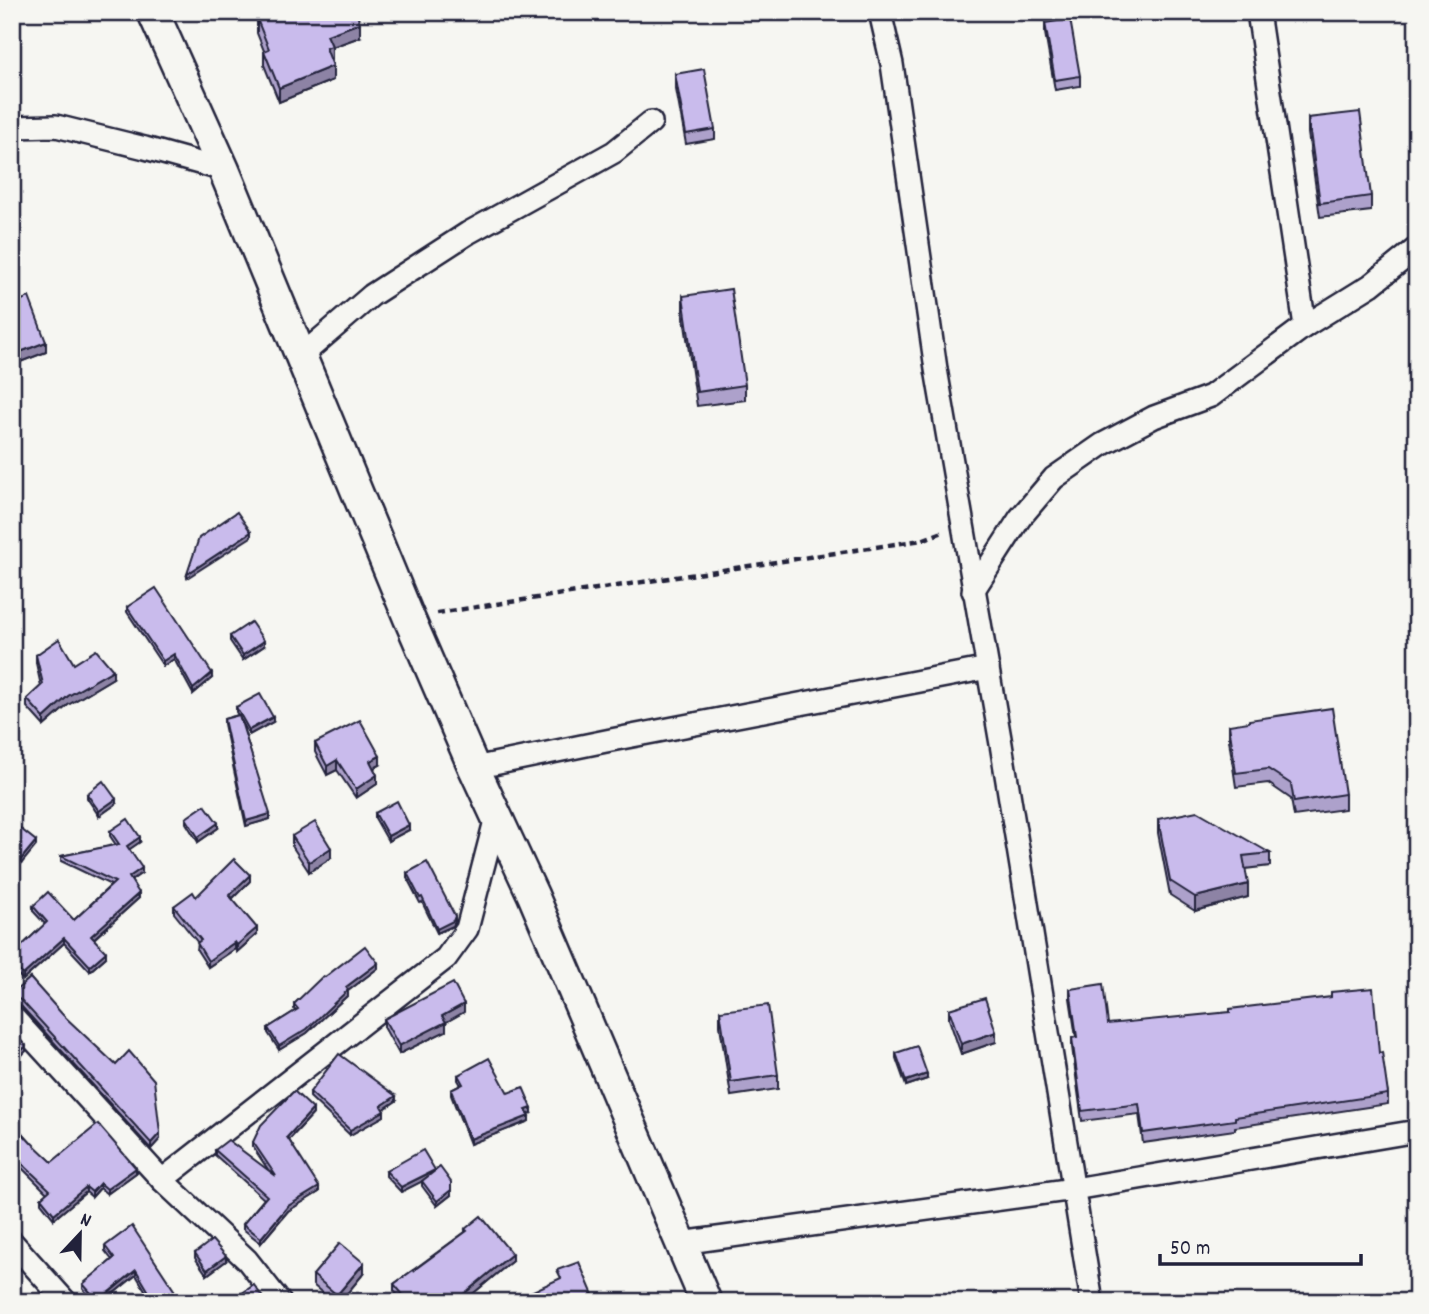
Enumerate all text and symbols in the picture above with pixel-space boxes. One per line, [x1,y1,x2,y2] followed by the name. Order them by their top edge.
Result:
[46,1198,116,1268] north arrow
[76,1207,94,1236] text: N
[1160,1223,1361,1267] scale bar
[1170,1235,1210,1265] text: 50 m

